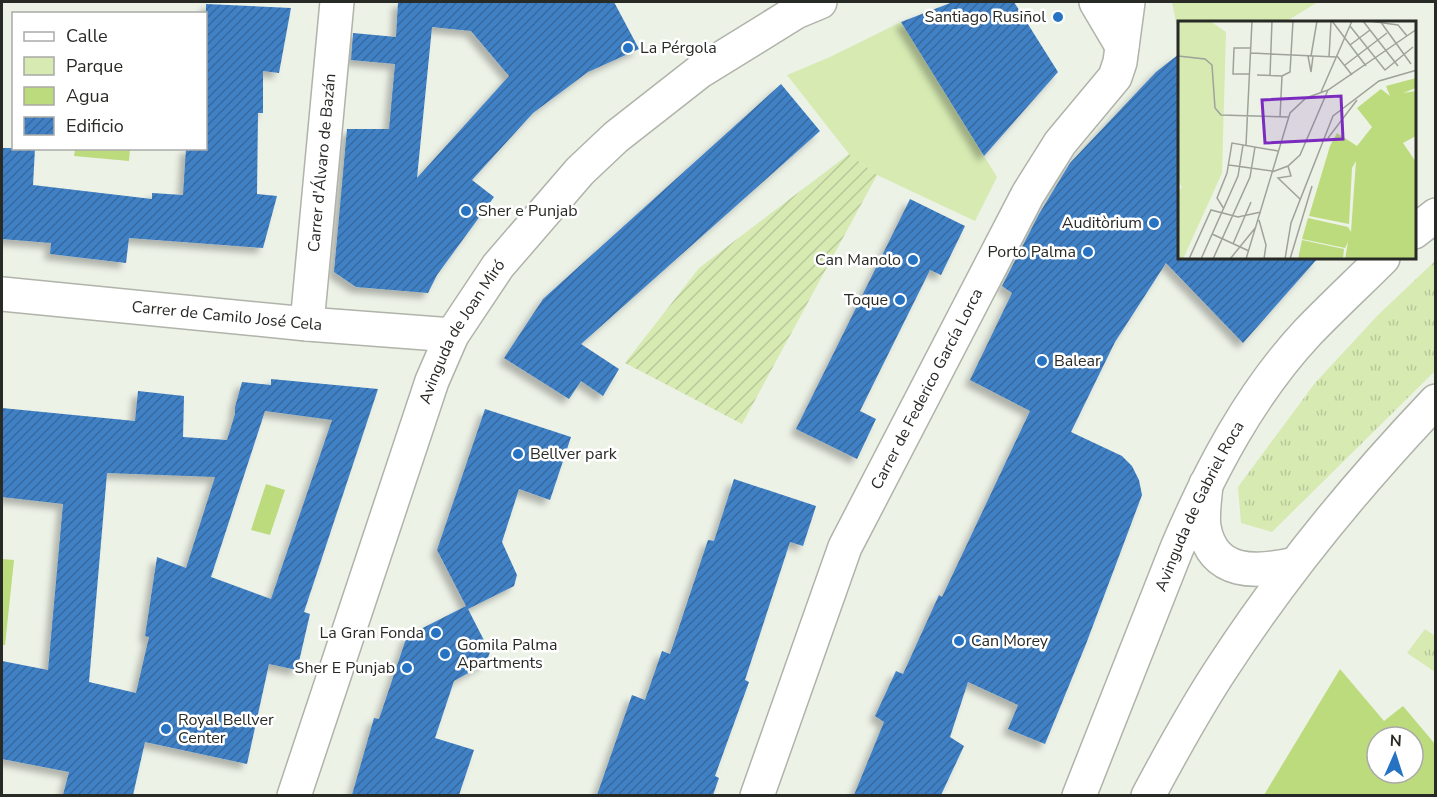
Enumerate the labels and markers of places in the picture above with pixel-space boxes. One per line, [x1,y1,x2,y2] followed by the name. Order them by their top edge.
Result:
[925,6,1046,28] place label: Santiago Rusiñol
[1051,10,1065,24] marker: Santiago Rusiñol
[640,37,717,59] place label: La Pérgola
[621,41,635,55] marker: La Pérgola
[478,200,578,222] place label: Sher e Punjab
[459,204,473,218] marker: Sher e Punjab
[1062,212,1142,234] place label: Auditòrium
[1147,216,1161,230] marker: Auditòrium
[988,241,1076,263] place label: Porto Palma
[1081,245,1095,259] marker: Porto Palma
[815,249,901,271] place label: Can Manolo
[906,253,920,267] marker: Can Manolo
[844,289,888,311] place label: Toque
[893,293,907,307] marker: Toque
[1054,350,1101,372] place label: Balear
[1035,354,1049,368] marker: Balear
[530,443,618,465] place label: Bellver park
[511,447,525,461] marker: Bellver park
[320,622,424,644] place label: La Gran Fonda
[429,626,443,640] marker: La Gran Fonda
[971,630,1049,652] place label: Can Morey
[457,634,557,674] place label: Gomila Palma Apartments
[952,634,966,648] marker: Can Morey
[438,647,452,661] marker: Gomila Palma Apartments
[295,657,395,679] place label: Sher E Punjab
[400,661,414,675] marker: Sher E Punjab
[178,709,274,749] place label: Royal Bellver Center
[159,722,173,736] marker: Royal Bellver Center

